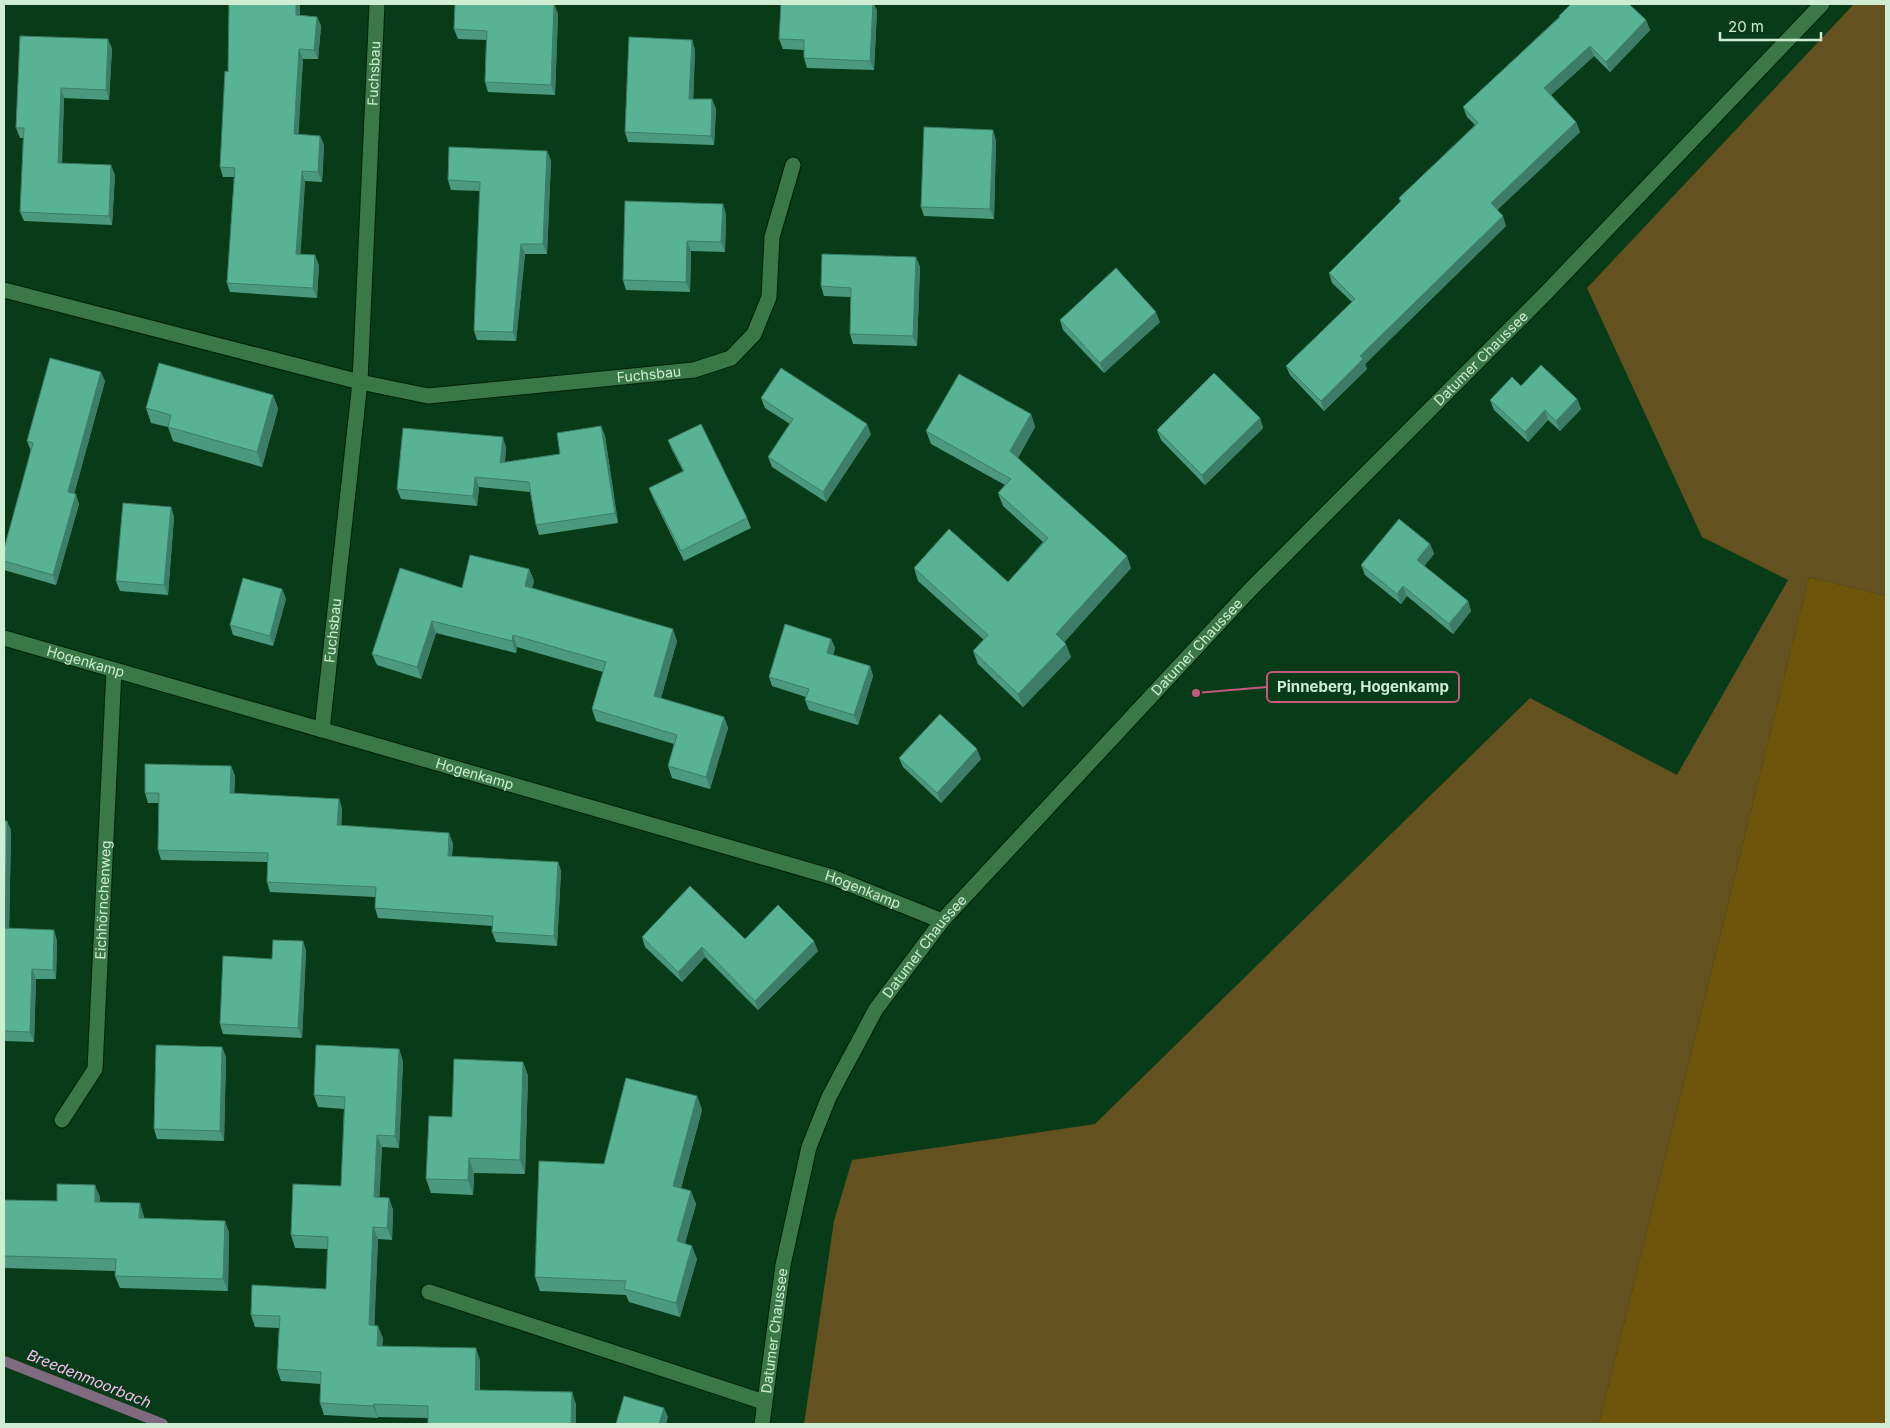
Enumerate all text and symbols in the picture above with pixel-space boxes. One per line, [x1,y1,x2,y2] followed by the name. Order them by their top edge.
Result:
[1720,10,1821,42] scale bar
[1728,17,1764,36] text: 20 m
[363,41,383,106] street label: Fuchsbau
[1430,307,1531,409] street label: Datumer Chaussee
[616,362,682,386] street label: Fuchsbau
[1147,595,1246,699] street label: Datumer Chaussee
[320,597,344,664] street label: Fuchsbau
[45,642,127,680] street label: Hogenkamp
[1267,672,1459,702] callout: Pinneberg, Hogenkamp
[1277,677,1449,696] text: Pinneberg, Hogenkamp
[434,754,516,793] street label: Hogenkamp
[91,840,114,960] street label: Eichhörnchenweg
[823,866,903,912] street label: Hogenkamp
[878,891,970,1001] street label: Datumer Chaussee
[757,1267,791,1394] street label: Datumer Chaussee
[24,1345,154,1412] water label: Breedenmoorbach

